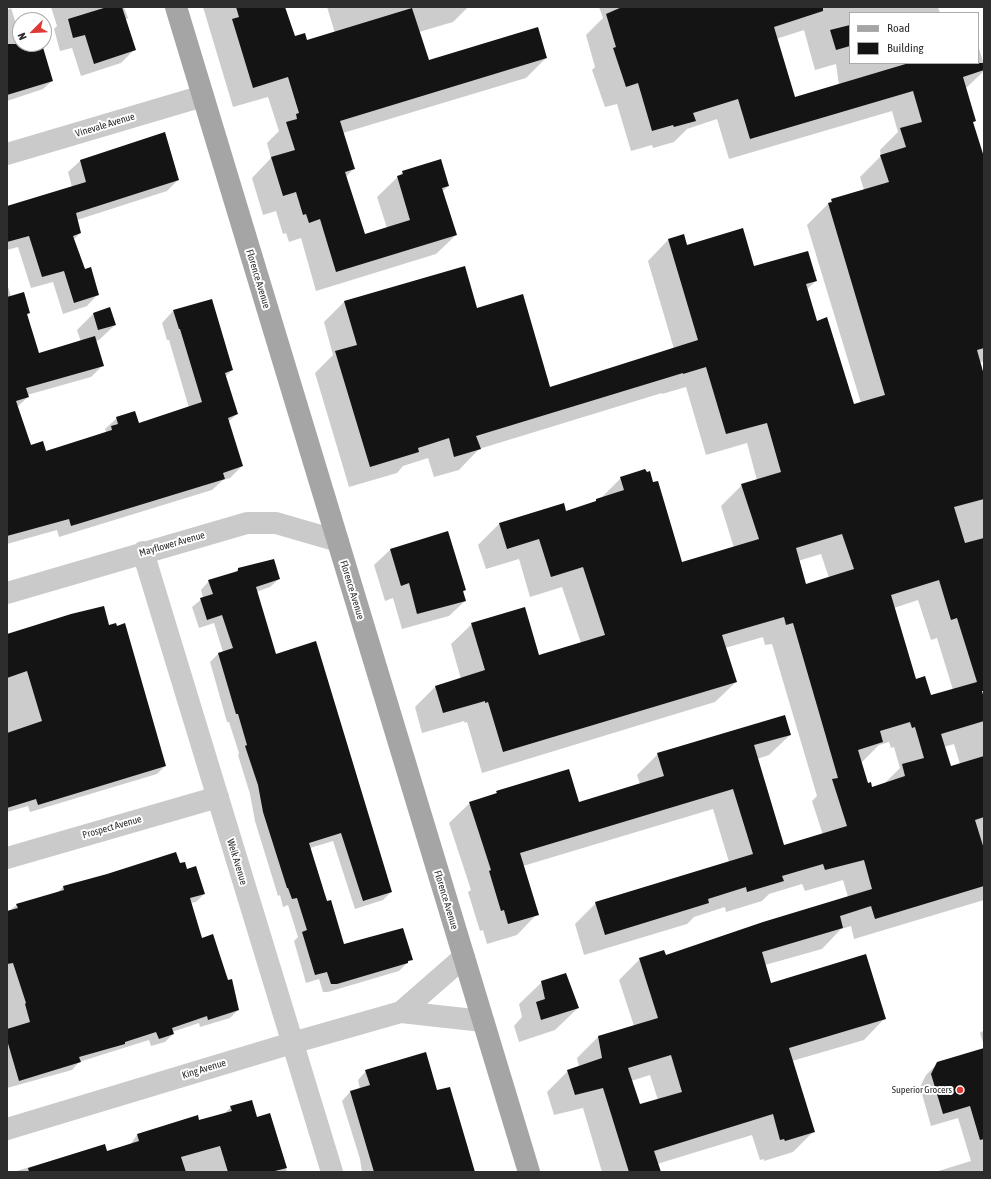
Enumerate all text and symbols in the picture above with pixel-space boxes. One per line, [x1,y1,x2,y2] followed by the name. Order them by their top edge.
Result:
[12,12,52,52] north arrow
[849,12,979,64] legend
[887,21,910,35] text: Road
[15,31,29,42] text: N
[887,41,924,55] text: Building
[74,110,136,140] street label: Vinevale Avenue
[243,248,273,310] street label: Florence Avenue
[138,529,206,559] street label: Mayflower Avenue
[337,559,367,621] street label: Florence Avenue
[81,813,143,841] street label: Prospect Avenue
[224,838,250,886] street label: Weik Avenue
[431,869,461,931] street label: Florence Avenue
[181,1057,227,1081] street label: King Avenue
[892,1084,952,1096] place label: Superior Grocers
[955,1085,965,1095] marker: Superior Grocers

